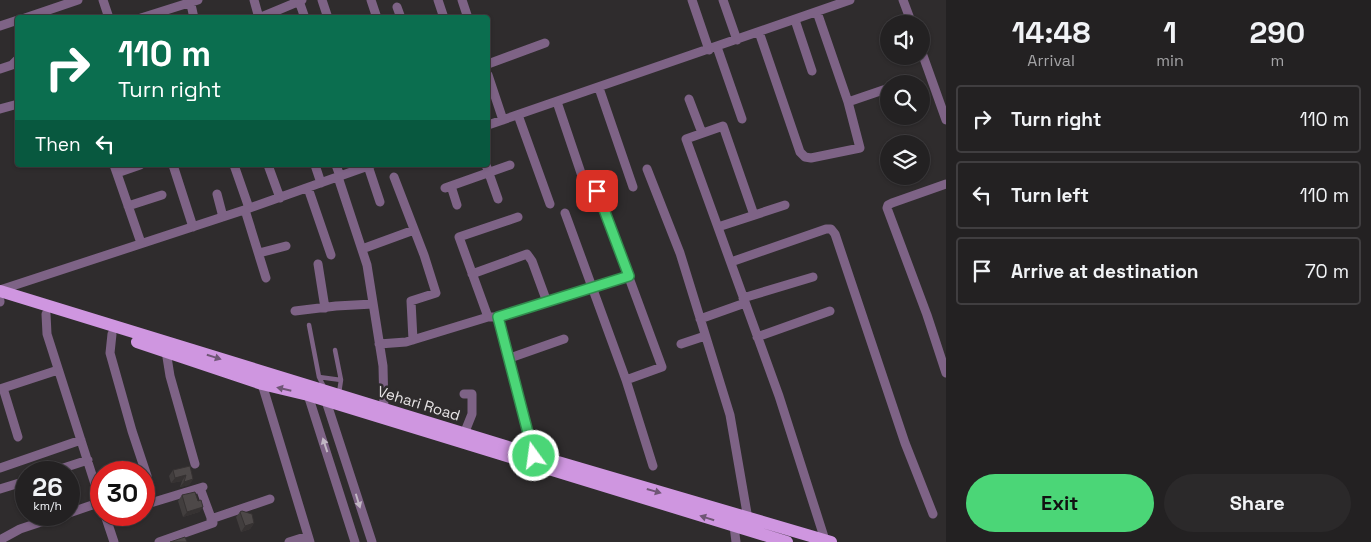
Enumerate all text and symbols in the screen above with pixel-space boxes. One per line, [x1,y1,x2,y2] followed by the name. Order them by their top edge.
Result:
[1012,13,1090,52] text: 14:48
[1163,13,1177,52] text: 1
[1250,13,1305,52] text: 290
[880,15,930,185] map controls
[880,15,930,65] button: sound
[118,32,211,76] text: 110 m
[35,35,100,100] icon: right
[1027,50,1075,71] text: Arrival
[1156,50,1184,71] text: min
[1270,50,1284,71] text: m
[118,75,221,103] text: Turn right
[880,75,930,125] button: search
[968,105,996,133] icon: right
[1011,107,1101,132] text: Turn right
[1300,107,1349,132] text: 110 m
[91,130,119,158] icon: left
[35,132,81,157] text: Then
[880,135,930,185] button: layers
[576,170,618,212] pin
[583,177,611,205] icon: arrive
[968,181,996,209] icon: left
[1011,183,1089,208] text: Turn left
[1300,183,1349,208] text: 110 m
[968,257,996,285] icon: arrive
[1011,259,1199,284] text: Arrive at destination
[1305,259,1349,284] text: 70 m
[207,353,222,361] one-way arrow
[375,381,463,425] street label: Vehari Road
[276,385,291,393] one-way arrow
[507,429,559,481] position arrow
[321,438,328,453] one-way arrow
[90,461,155,526] speed limit sign: 30
[32,471,63,503] text: 26
[966,474,1154,532] button: Exit
[1164,474,1351,532] button: Share
[647,487,662,495] one-way arrow
[355,493,362,508] one-way arrow
[33,498,62,514] text: km/h
[699,513,714,521] one-way arrow

